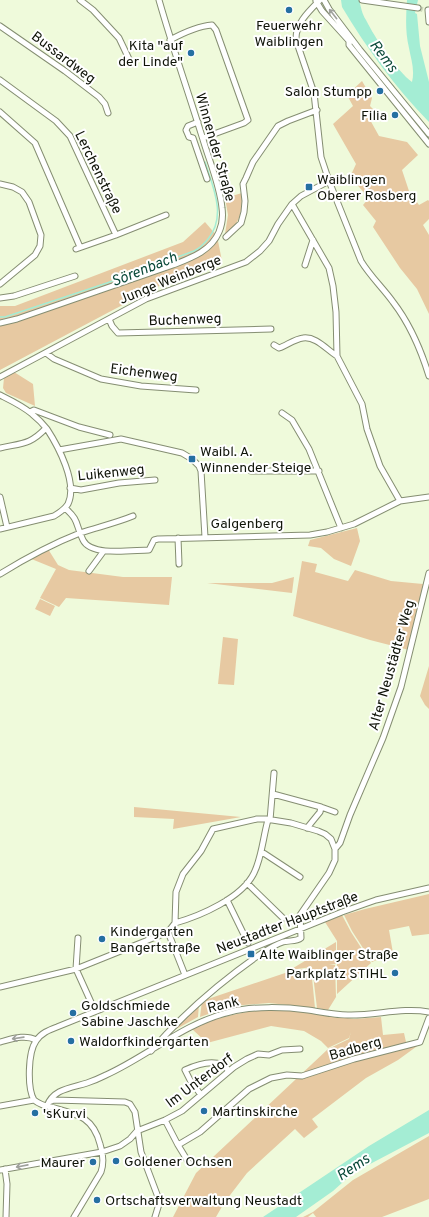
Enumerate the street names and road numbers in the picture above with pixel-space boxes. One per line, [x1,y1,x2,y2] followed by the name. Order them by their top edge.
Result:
[28,29,99,88] street label: Bussardweg
[191,91,238,204] street label: Winnender Straße
[70,128,125,217] street label: Lerchenstraße
[117,252,224,309] street label: Junge Weinberge
[148,311,222,330] street label: Buchenweg
[109,361,179,386] street label: Eichenweg
[77,462,145,485] street label: Luikenweg
[211,516,283,533] street label: Galgenberg
[366,598,419,733] street label: Alter Neustädter Weg
[214,888,361,958] street label: Neustadter Hauptstraße
[206,993,241,1018] street label: Rank
[327,1034,383,1065] street label: Badberg
[163,1050,237,1112] street label: Im Unterdorf

